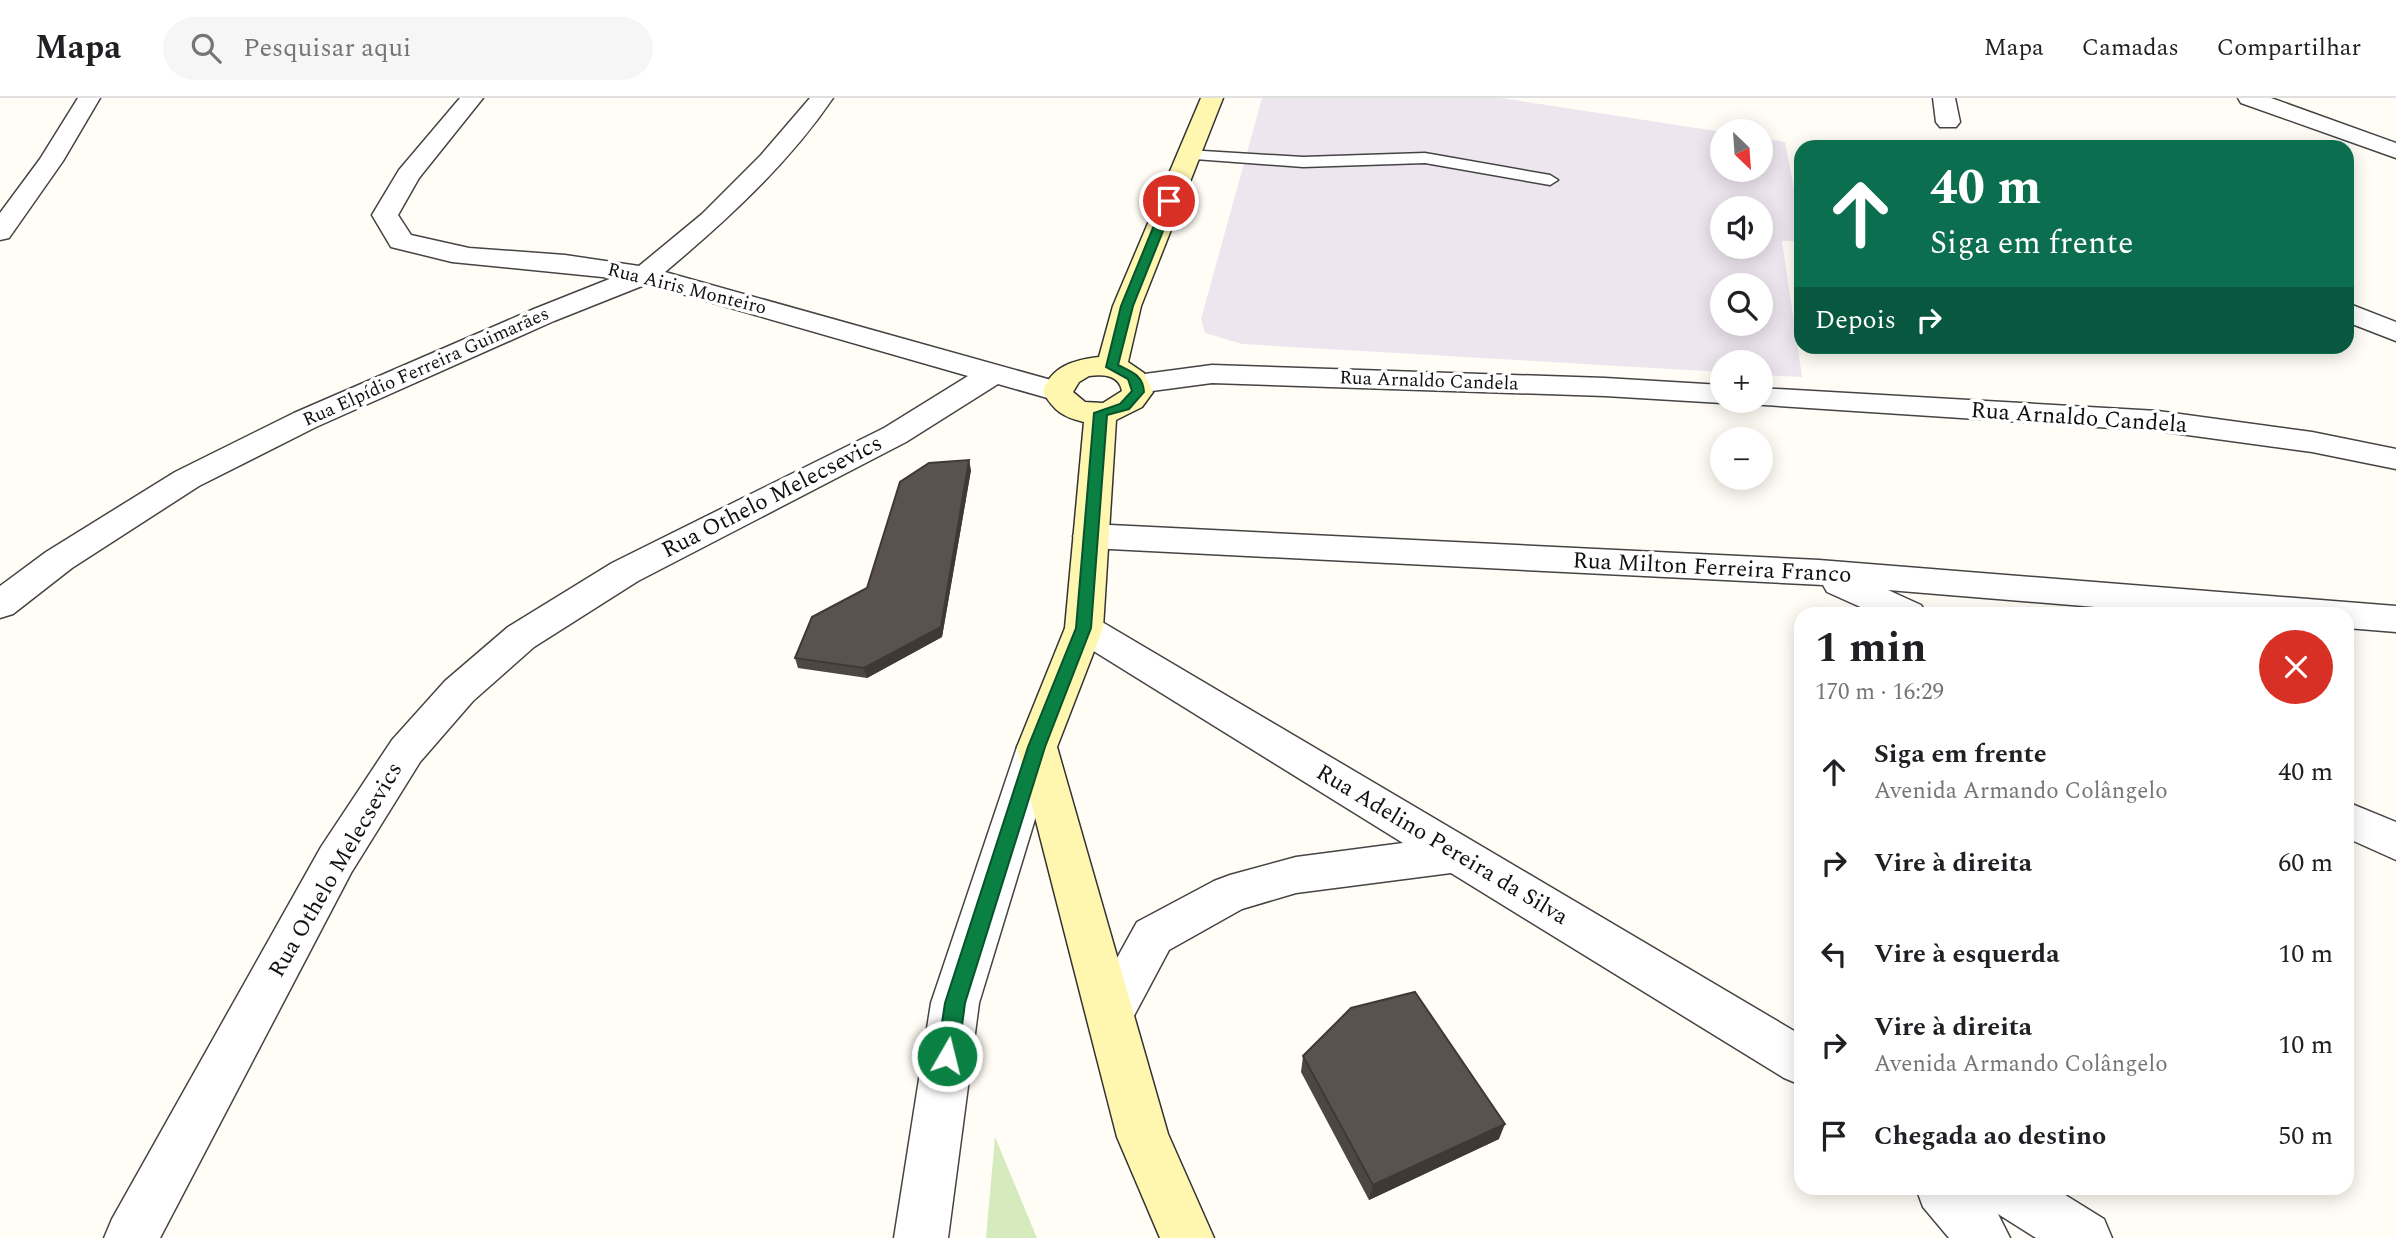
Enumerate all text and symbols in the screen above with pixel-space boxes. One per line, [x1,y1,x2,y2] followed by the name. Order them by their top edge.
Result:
[163,17,653,80] search box
[35,23,121,73] text: Mapa
[243,28,411,68] text: Pesquisar aqui
[187,29,225,67] icon: search
[1984,30,2044,66] text: Mapa
[2082,30,2179,66] text: Camadas
[2217,30,2361,66] text: Compartilhar
[1710,119,1773,182] north arrow
[1710,119,1773,490] map controls
[1930,151,2041,226] text: 40 m
[1815,168,1906,259] icon: ahead
[1139,171,1199,231] pin
[1150,182,1188,220] icon: arrive
[1710,196,1773,259] button: sound
[1930,219,2133,268] text: Siga em frente
[604,255,770,323] street label: Rua Airis Monteiro
[1710,273,1773,336] button: search
[298,299,554,435] street label: Rua Elpídio Ferreira Guimarães
[1815,300,1896,340] text: Depois
[1910,301,1948,339] icon: right
[1710,350,1773,413] button: +
[1339,363,1520,399] street label: Rua Arnaldo Candela
[1970,393,2188,443] street label: Rua Arnaldo Candela
[656,426,888,568] street label: Rua Othelo Melecsevics
[1710,427,1773,490] button: −
[1572,543,1852,593] street label: Rua Milton Ferreira Franco
[1815,617,1927,680] text: 1 min
[2259,630,2333,704] button: close
[1815,675,1944,710] text: 170 m · 16:29
[1874,734,2047,774] text: Siga em frente
[2278,752,2333,792] text: 40 m
[1815,753,1853,791] icon: ahead
[260,756,412,984] street label: Rua Othelo Melecsevics
[1309,756,1575,934] street label: Rua Adelino Pereira da Silva
[1874,774,2168,809] text: Avenida Armando Colângelo
[1874,843,2032,883] text: Vire à direita
[2278,843,2333,883] text: 60 m
[1815,844,1853,882] icon: right
[1874,934,2060,974] text: Vire à esquerda
[2278,934,2333,974] text: 10 m
[1815,935,1853,973] icon: left
[1874,1007,2032,1047] text: Vire à direita
[910,1019,984,1093] position arrow
[2278,1025,2333,1065] text: 10 m
[1815,1026,1853,1064] icon: right
[1874,1047,2168,1082] text: Avenida Armando Colângelo
[1874,1116,2106,1156] text: Chegada ao destino
[2278,1116,2333,1156] text: 50 m
[1815,1117,1853,1155] icon: arrive

